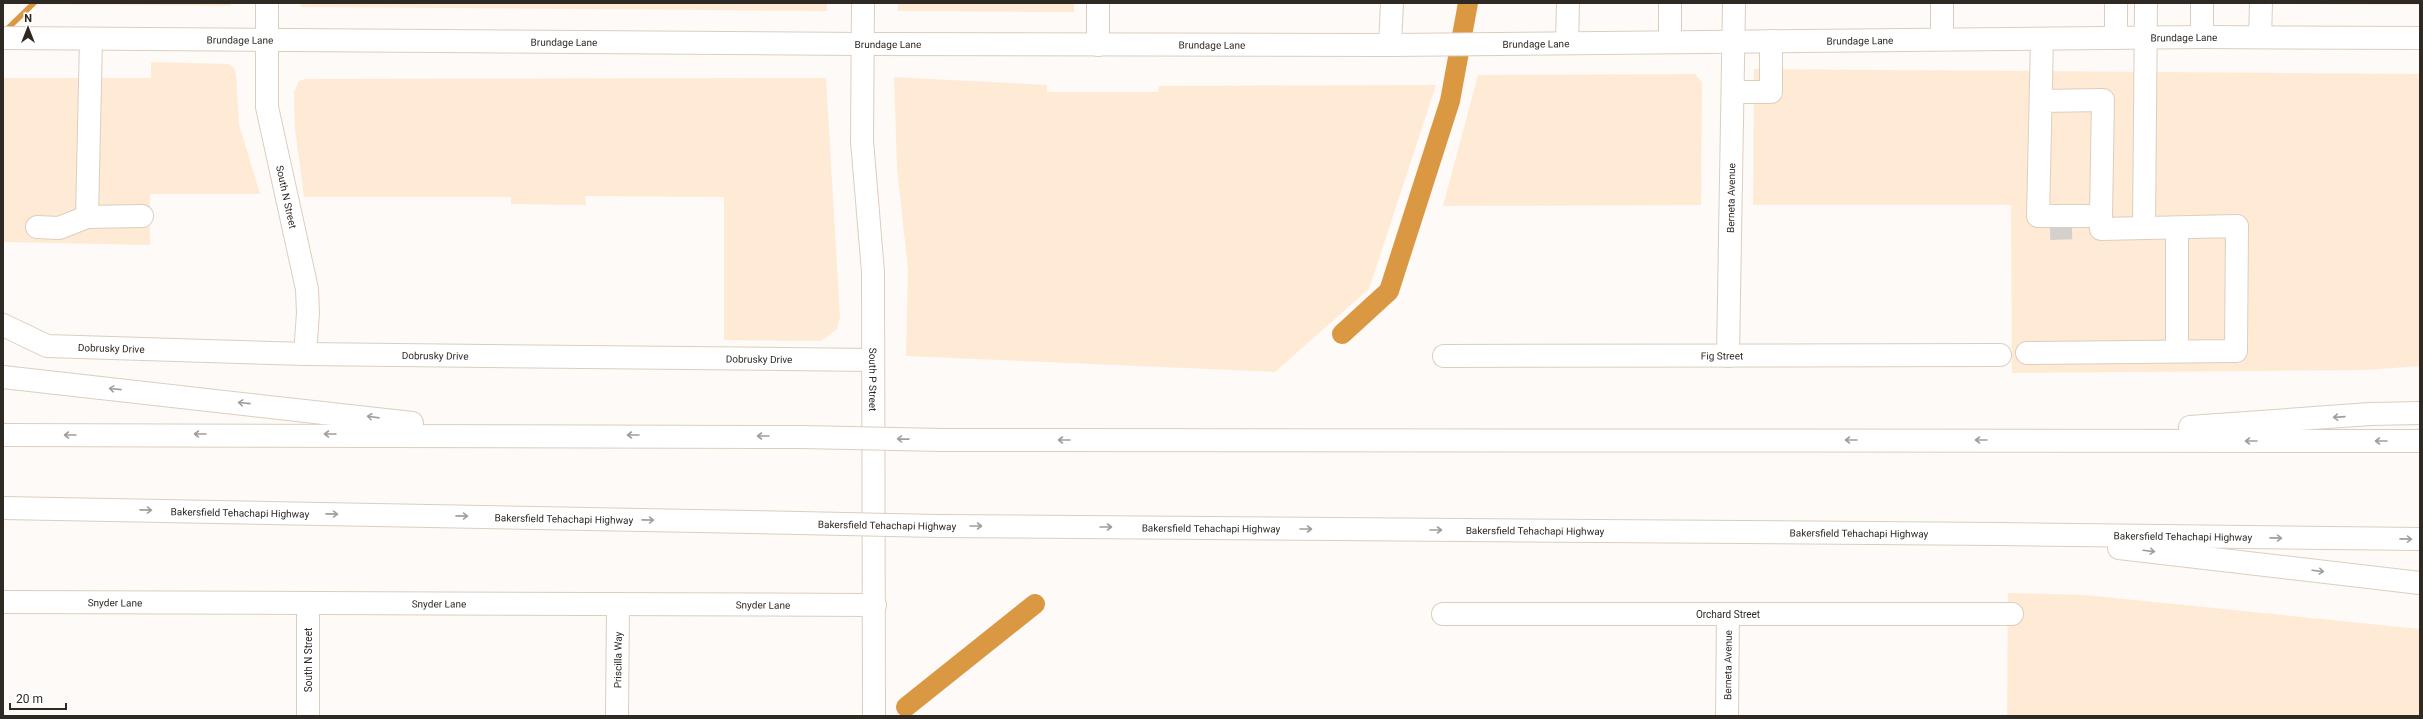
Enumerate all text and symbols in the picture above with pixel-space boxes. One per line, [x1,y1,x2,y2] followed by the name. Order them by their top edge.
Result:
[8,8,48,48] north arrow
[24,12,32,25] text: N
[2150,32,2217,44] street label: Brundage Lane
[207,34,273,46] street label: Brundage Lane
[1826,35,1893,47] street label: Brundage Lane
[531,37,597,48] street label: Brundage Lane
[1502,38,1569,50] street label: Brundage Lane
[854,39,921,50] street label: Brundage Lane
[1179,40,1245,51] street label: Brundage Lane
[1725,163,1737,233] street label: Berneta Avenue
[274,164,299,230] street label: South N Street
[78,342,145,355] street label: Dobrusky Drive
[867,348,878,411] street label: South P Street
[402,350,469,362] street label: Dobrusky Drive
[1701,350,1743,362] street label: Fig Street
[726,353,793,365] street label: Dobrusky Drive
[109,386,122,393] one-way arrow
[238,399,251,407] one-way arrow
[367,413,380,421] one-way arrow
[2333,413,2346,420] one-way arrow
[194,430,207,438] one-way arrow
[324,430,337,438] one-way arrow
[64,431,77,439] one-way arrow
[627,431,640,439] one-way arrow
[757,432,770,440] one-way arrow
[897,435,910,443] one-way arrow
[1058,436,1071,444] one-way arrow
[1845,436,1858,444] one-way arrow
[1975,436,1988,444] one-way arrow
[2245,437,2258,445] one-way arrow
[2375,437,2388,445] one-way arrow
[139,506,152,514] one-way arrow
[171,506,310,520] street label: Bakersfield Tehachapi Highway
[325,510,338,517] one-way arrow
[455,512,468,520] one-way arrow
[494,512,634,526] street label: Bakersfield Tehachapi Highway
[641,516,654,524] one-way arrow
[818,519,957,532] street label: Bakersfield Tehachapi Highway
[969,522,982,530] one-way arrow
[1099,523,1112,531] one-way arrow
[1142,523,1281,535] street label: Bakersfield Tehachapi Highway
[1299,525,1312,533] one-way arrow
[1466,525,1605,537] street label: Bakersfield Tehachapi Highway
[1429,526,1442,534] one-way arrow
[1790,527,1929,539] street label: Bakersfield Tehachapi Highway
[2114,530,2253,543] street label: Bakersfield Tehachapi Highway
[2269,534,2282,541] one-way arrow
[2399,535,2412,543] one-way arrow
[2142,547,2155,555] one-way arrow
[2311,567,2324,575] one-way arrow
[88,597,142,608] street label: Snyder Lane
[412,598,466,610] street label: Snyder Lane
[736,600,790,611] street label: Snyder Lane
[1696,609,1760,620] street label: Orchard Street
[303,628,314,692] street label: South N Street
[1722,630,1734,700] street label: Berneta Avenue
[612,631,624,688] street label: Priscilla Way
[10,685,66,711] scale bar
[16,692,43,706] text: 20 m

